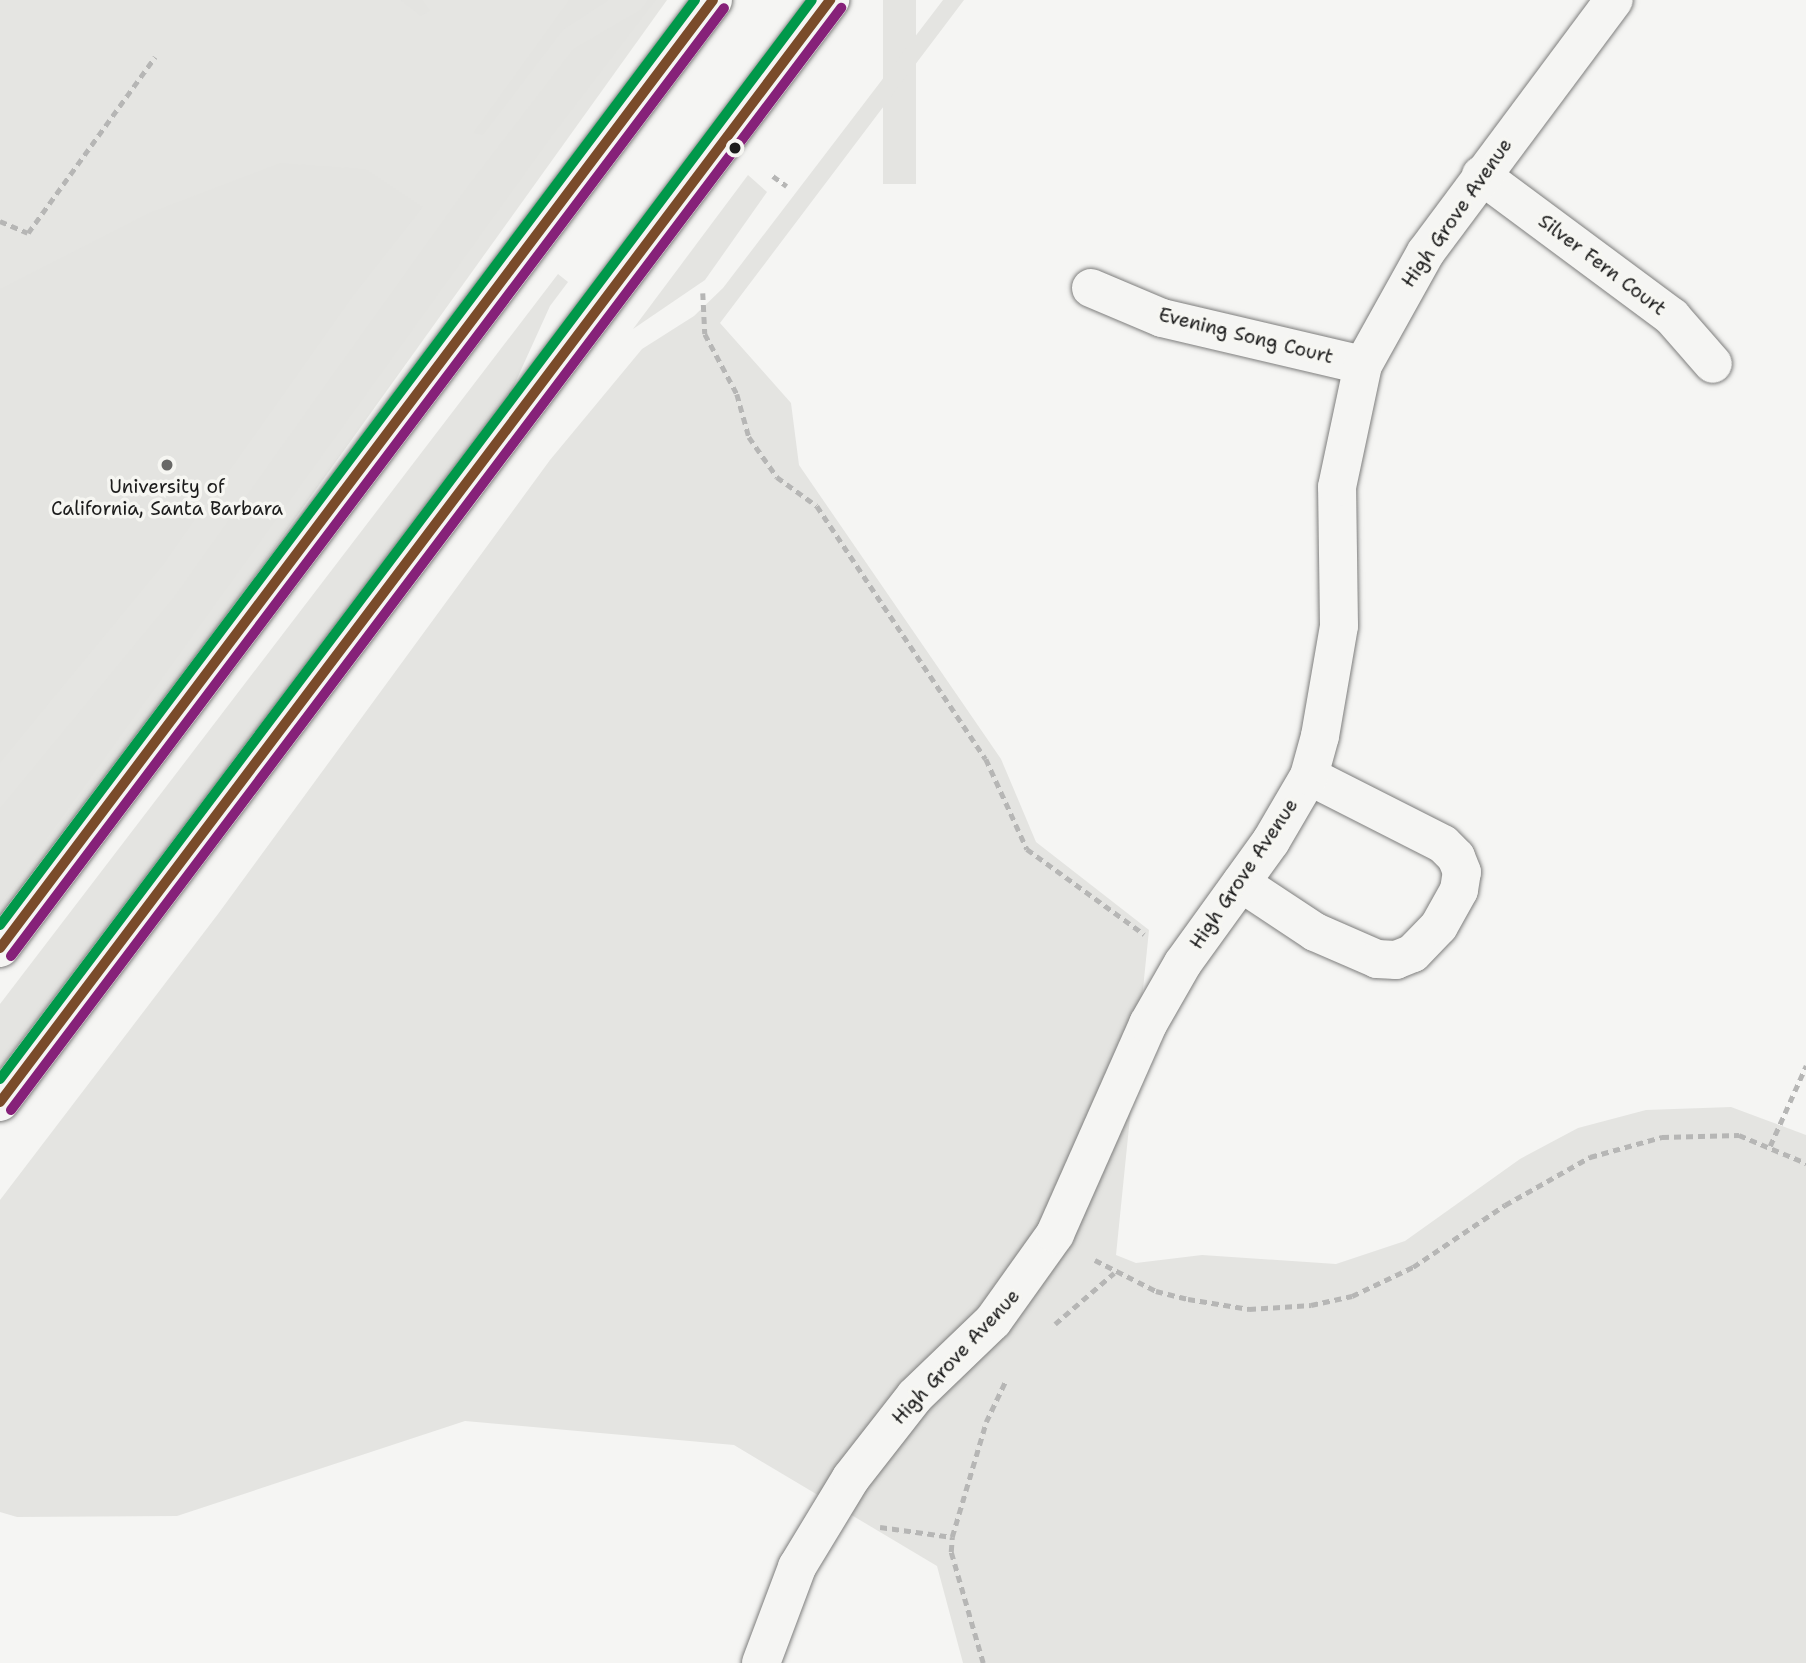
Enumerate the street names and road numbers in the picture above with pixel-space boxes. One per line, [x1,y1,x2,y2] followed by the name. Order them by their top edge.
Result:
[1397,134,1517,292] street label: High Grove Avenue
[1534,210,1670,320] street label: Silver Fern Court
[1156,303,1336,369] street label: Evening Song Court
[1185,794,1303,954] street label: High Grove Avenue
[887,1285,1025,1429] street label: High Grove Avenue

